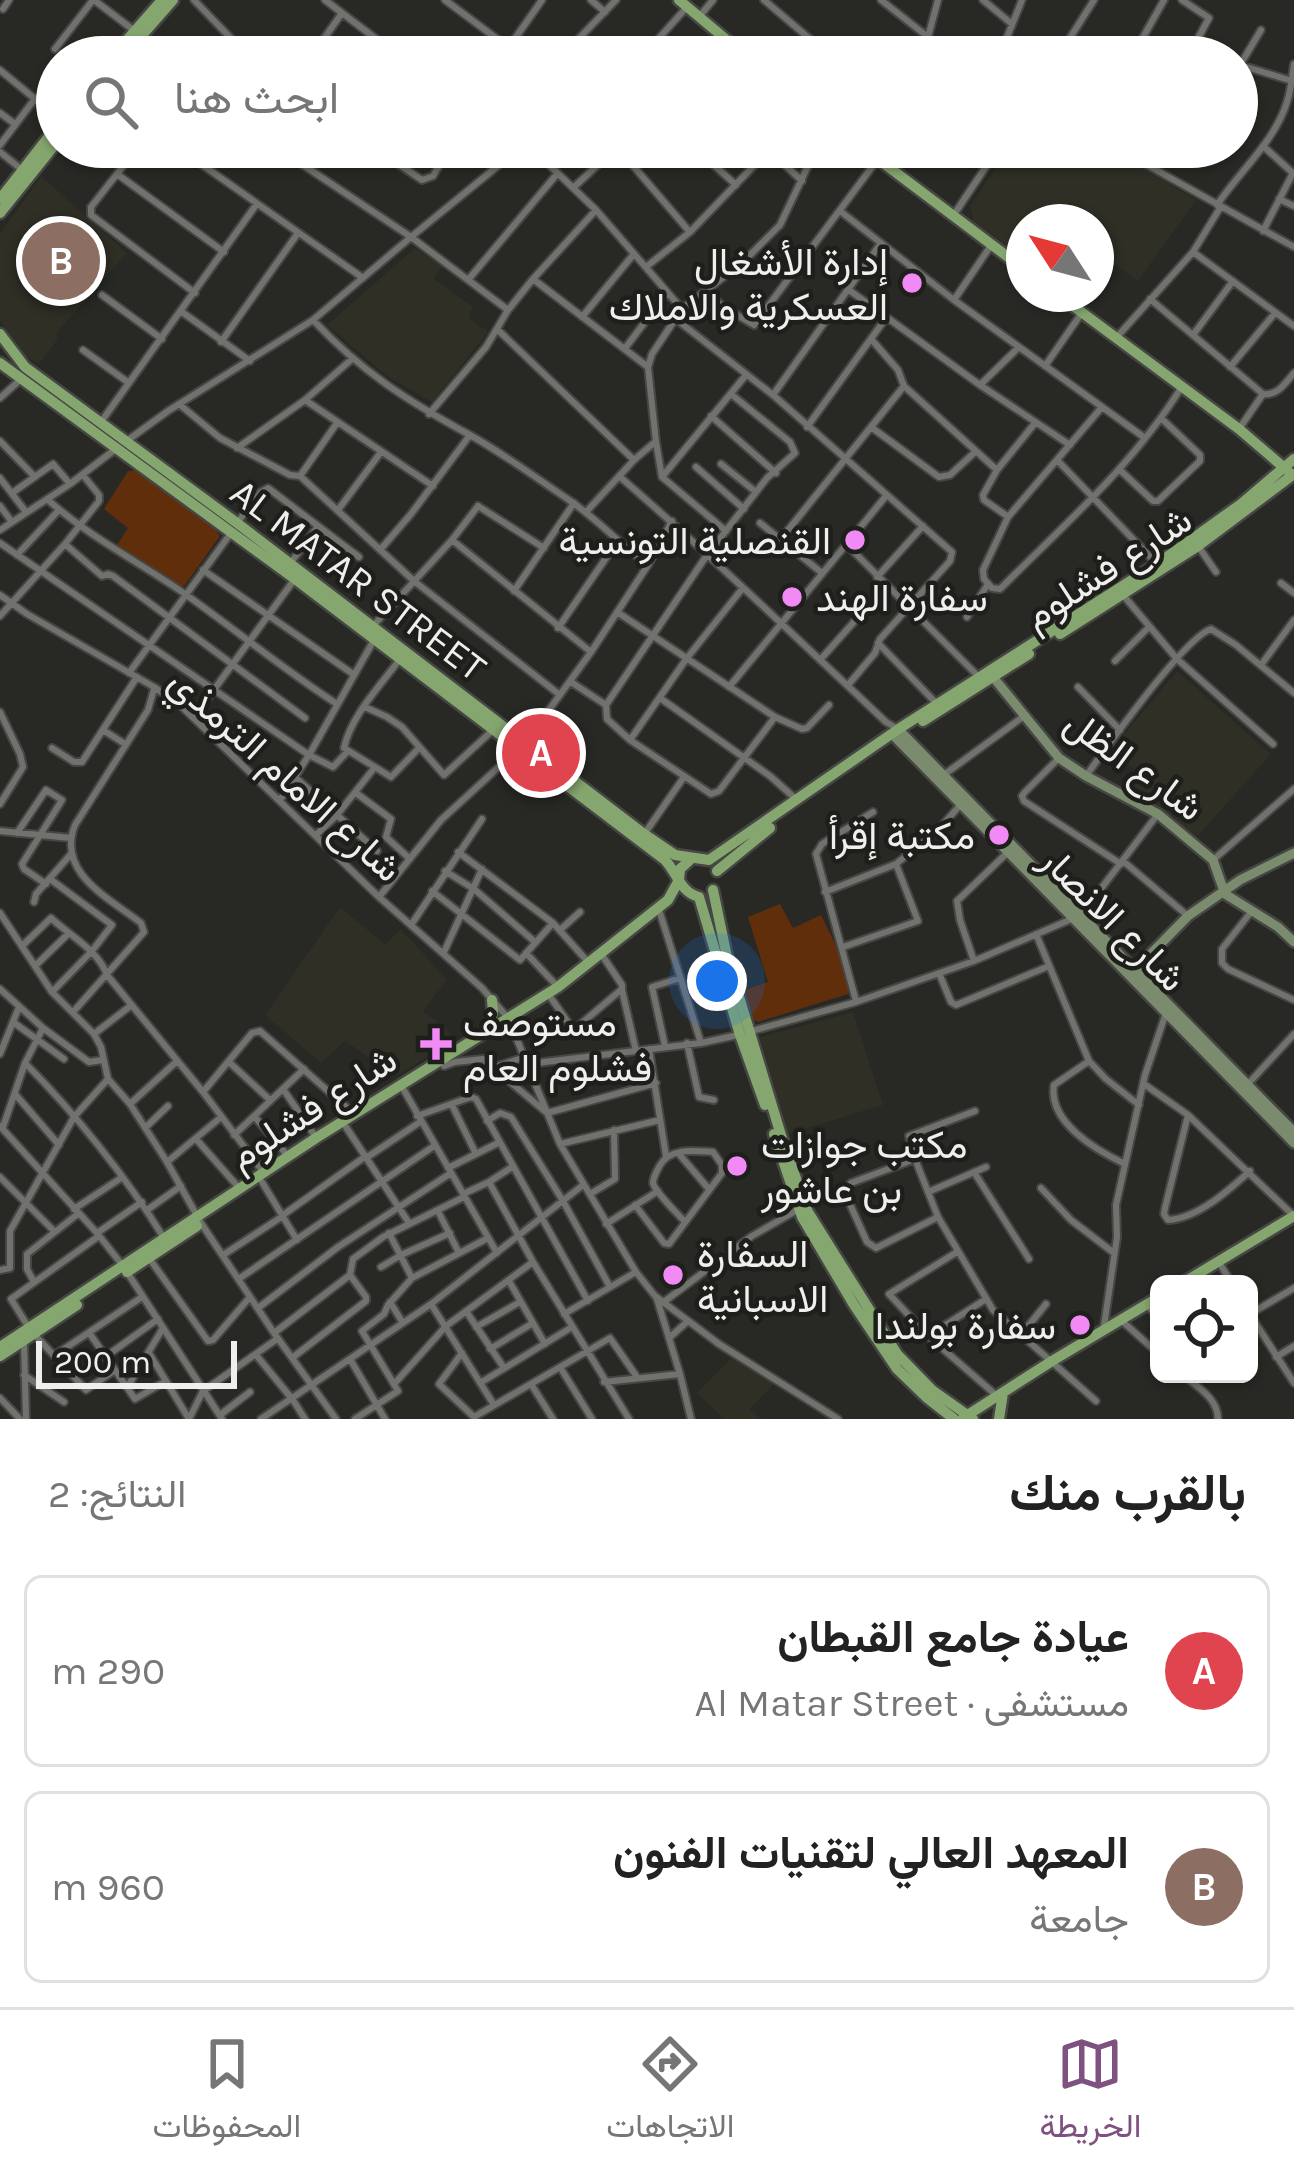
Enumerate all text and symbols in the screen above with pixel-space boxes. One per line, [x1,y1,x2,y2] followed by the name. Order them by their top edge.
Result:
[36,36,1258,168] search box
[78,69,144,135] icon: search
[174,72,339,124] text: ابحث هنا
[1006,204,1114,312] north arrow
[22,216,100,306] pin: B
[609,239,888,331] place label: إدارة الأشغال العسكرية والاملاك
[899,270,925,296] marker: إدارة الأشغال العسكرية والاملاك
[222,469,495,691] street label: AL MATAR STREET
[1015,496,1202,642] street label: شارع فشلوم
[559,518,831,565] place label: القنصلية التونسية
[842,527,868,553] marker: القنصلية التونسية
[816,575,988,622] place label: سفارة الهند
[779,584,805,610] marker: سفارة الهند
[154,658,411,897] street label: شارع الامام الترمذي
[1054,699,1213,833] street label: شارع الظل
[502,708,580,798] pin: A
[829,813,975,861] place label: مكتبة إقرأ
[986,822,1012,848] marker: مكتبة إقرأ
[1028,836,1196,1003] street label: شارع الانصار
[687,951,747,1011] your location
[463,1000,652,1093] place label: مستوصف فشلوم العام
[420,1028,452,1060] marker: مستوصف فشلوم العام
[220,1036,407,1182] street label: شارع فشلوم
[760,1122,968,1214] place label: مكتب جوازات بن عاشور
[724,1153,750,1179] marker: مكتب جوازات بن عاشور
[697,1231,828,1322] place label: السفارة الاسبانية
[660,1262,686,1288] marker: السفارة الاسبانية
[1150,1275,1258,1383] map controls
[1150,1275,1258,1383] button: locate
[875,1303,1056,1350] place label: سفارة بولندا
[1067,1312,1093,1338] marker: سفارة بولندا
[36,1335,237,1388] scale bar
[54,1343,151,1381] text: 200 m
[1009,1463,1246,1523] text: بالقرب منك
[48,1471,186,1517] text: النتائج: 2
[777,1611,1129,1663] text: عيادة جامع القبطان
[51,1648,165,1694] text: 290 m
[1192,1648,1216,1694] text: A
[695,1680,1129,1726] text: مستشفى · Al Matar Street
[613,1827,1129,1879] text: المعهد العالي لتقنيات الفنون
[51,1864,165,1910] text: 960 m
[1191,1864,1217,1910] text: B
[1029,1896,1129,1942] text: جامعة
[153,2031,301,2155] tab: المحفوظات
[606,2031,734,2155] tab: الاتجاهات
[1039,2031,1141,2155] tab: الخريطة

